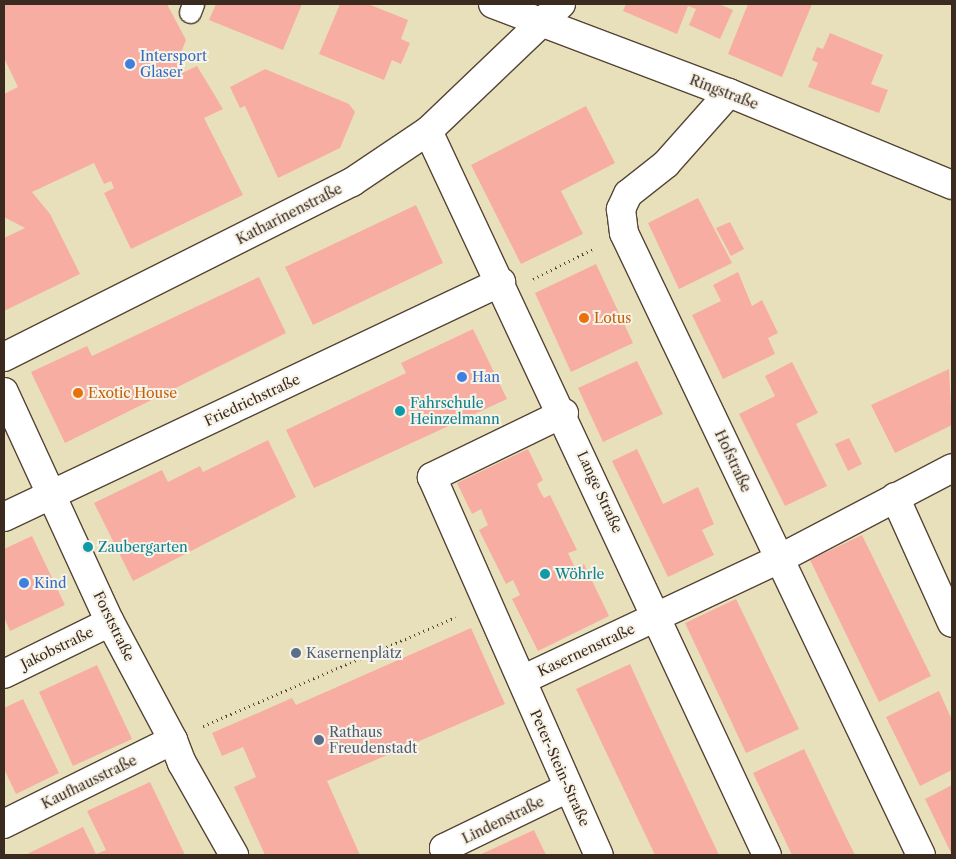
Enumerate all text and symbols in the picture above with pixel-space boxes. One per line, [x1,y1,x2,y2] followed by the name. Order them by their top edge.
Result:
[140,48,207,80] place label: Intersport Glaser
[124,58,136,70] marker: Intersport Glaser
[687,71,761,113] street label: Ringstraße
[233,180,345,248] street label: Katharinenstraße
[594,310,631,326] place label: Lotus
[578,312,590,324] marker: Lotus
[472,369,500,385] place label: Han
[202,370,302,430] street label: Friedrichstraße
[456,371,468,383] marker: Han
[88,385,177,401] place label: Exotic House
[72,387,84,399] marker: Exotic House
[410,395,500,428] place label: Fahrschule Heinzelmann
[394,405,406,417] marker: Fahrschule Heinzelmann
[711,427,755,495] street label: Hofstraße
[574,448,626,536] street label: Lange Straße
[98,539,188,555] place label: Zaubergarten
[82,541,94,553] marker: Zaubergarten
[555,566,604,582] place label: Wöhrle
[539,568,551,580] marker: Wöhrle
[34,575,66,591] place label: Kind
[18,577,30,589] marker: Kind
[90,588,138,664] street label: Forststraße
[535,620,637,680] street label: Kasernenstraße
[18,623,96,673] street label: Jakobstraße
[306,645,402,661] place label: Kasernenplatz
[290,647,302,659] marker: Kasernenplatz
[527,707,593,829] street label: Peter-Stein-Straße
[329,724,417,756] place label: Rathaus Freudenstadt
[313,734,325,746] marker: Rathaus Freudenstadt
[39,752,139,812] street label: Kaufhausstraße
[459,793,547,847] street label: Lindenstraße

